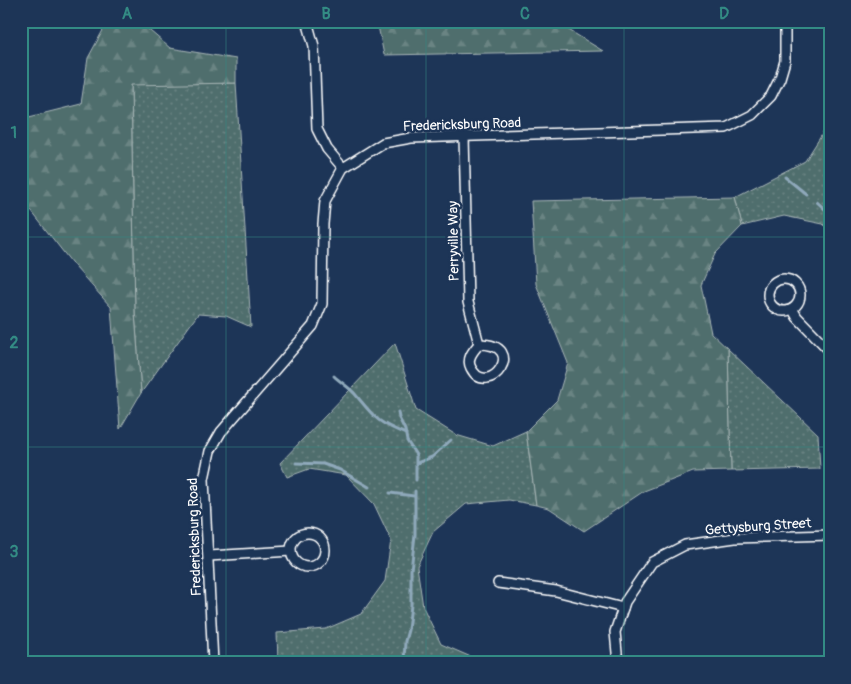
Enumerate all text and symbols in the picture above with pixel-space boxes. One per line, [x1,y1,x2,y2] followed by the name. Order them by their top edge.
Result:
[122,4,133,24] text: A
[321,4,331,24] text: B
[520,4,530,24] text: C
[719,4,729,24] text: D
[402,114,522,135] street label: Fredericksburg Road
[11,123,17,143] text: 1
[444,201,463,281] street label: Perryville Way
[10,333,19,353] text: 2
[184,477,205,597] street label: Fredericksburg Road
[704,514,812,539] street label: Gettysburg Street
[10,542,19,562] text: 3

